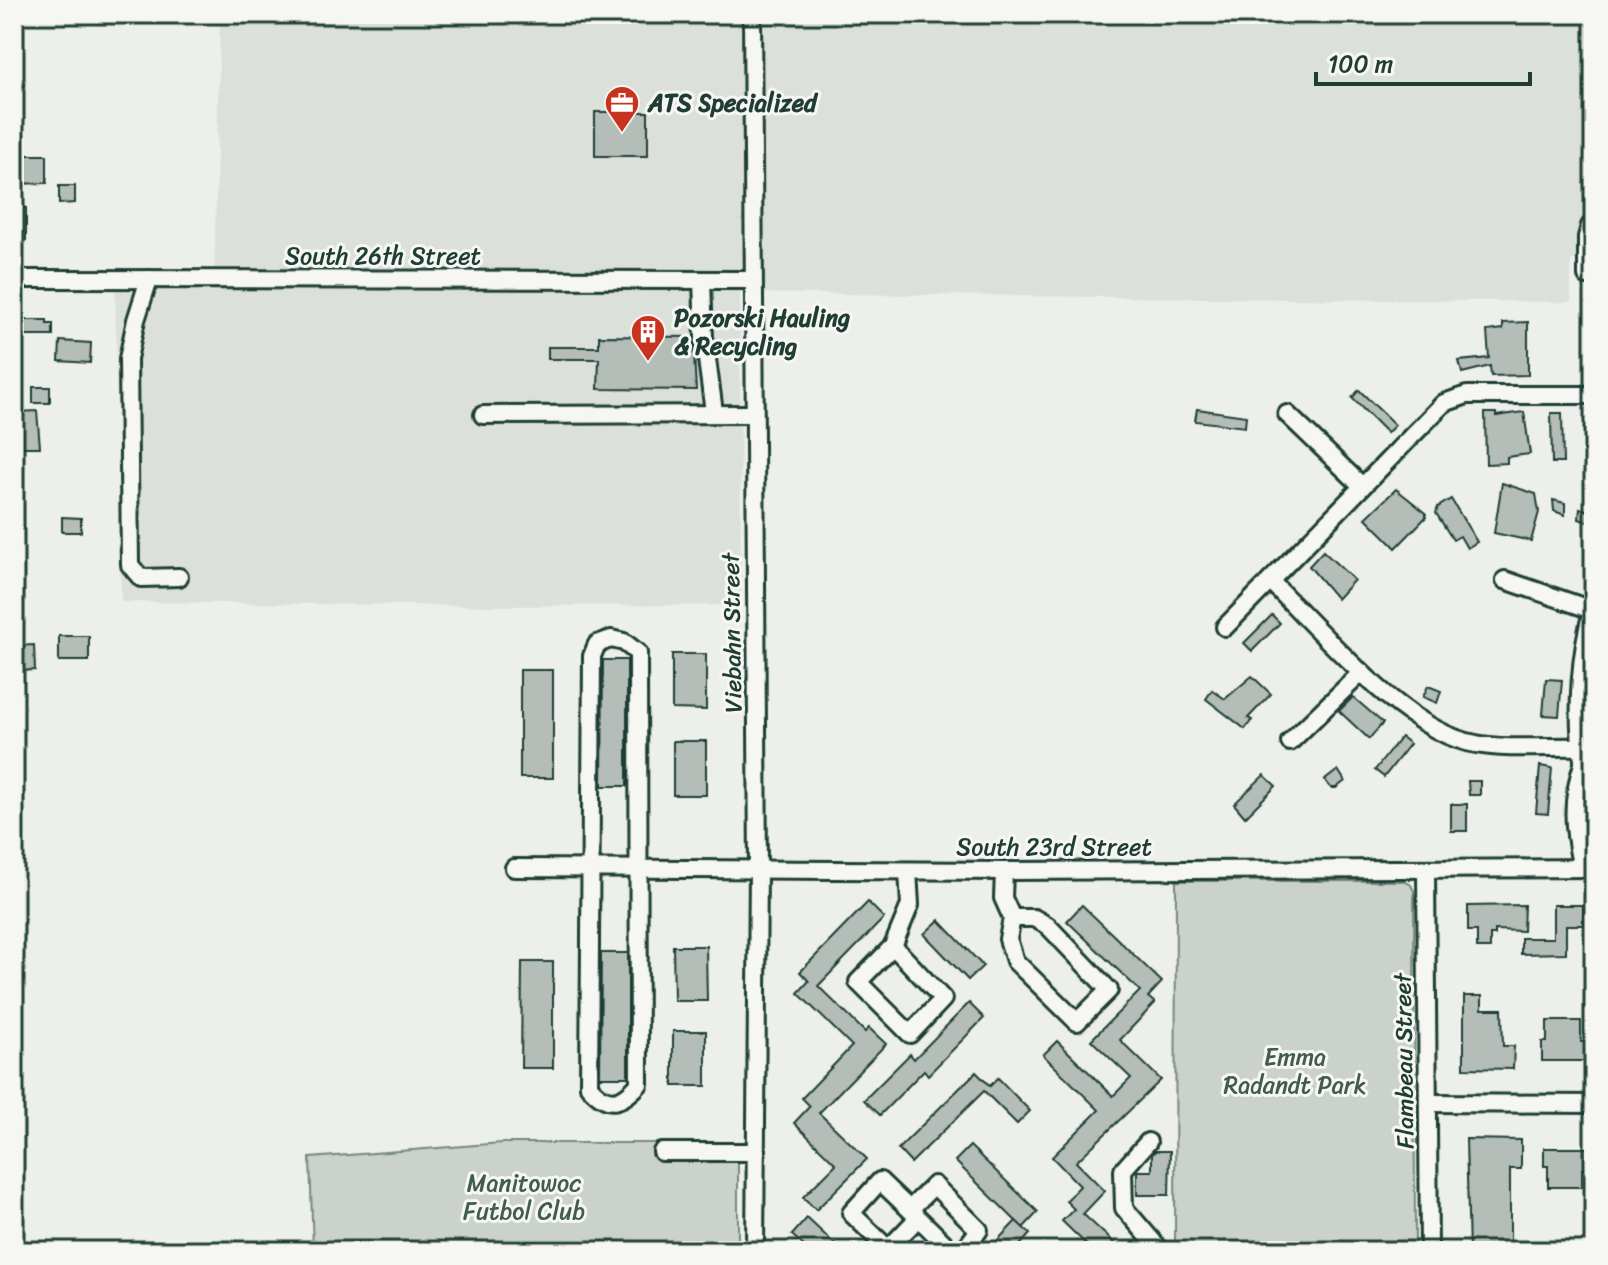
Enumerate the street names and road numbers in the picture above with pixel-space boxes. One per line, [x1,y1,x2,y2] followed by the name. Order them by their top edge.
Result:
[285,235,481,277] street label: South 26th Street
[710,551,754,713] street label: Viebahn Street
[956,826,1152,868] street label: South 23rd Street
[1381,971,1427,1149] street label: Flambeau Street

